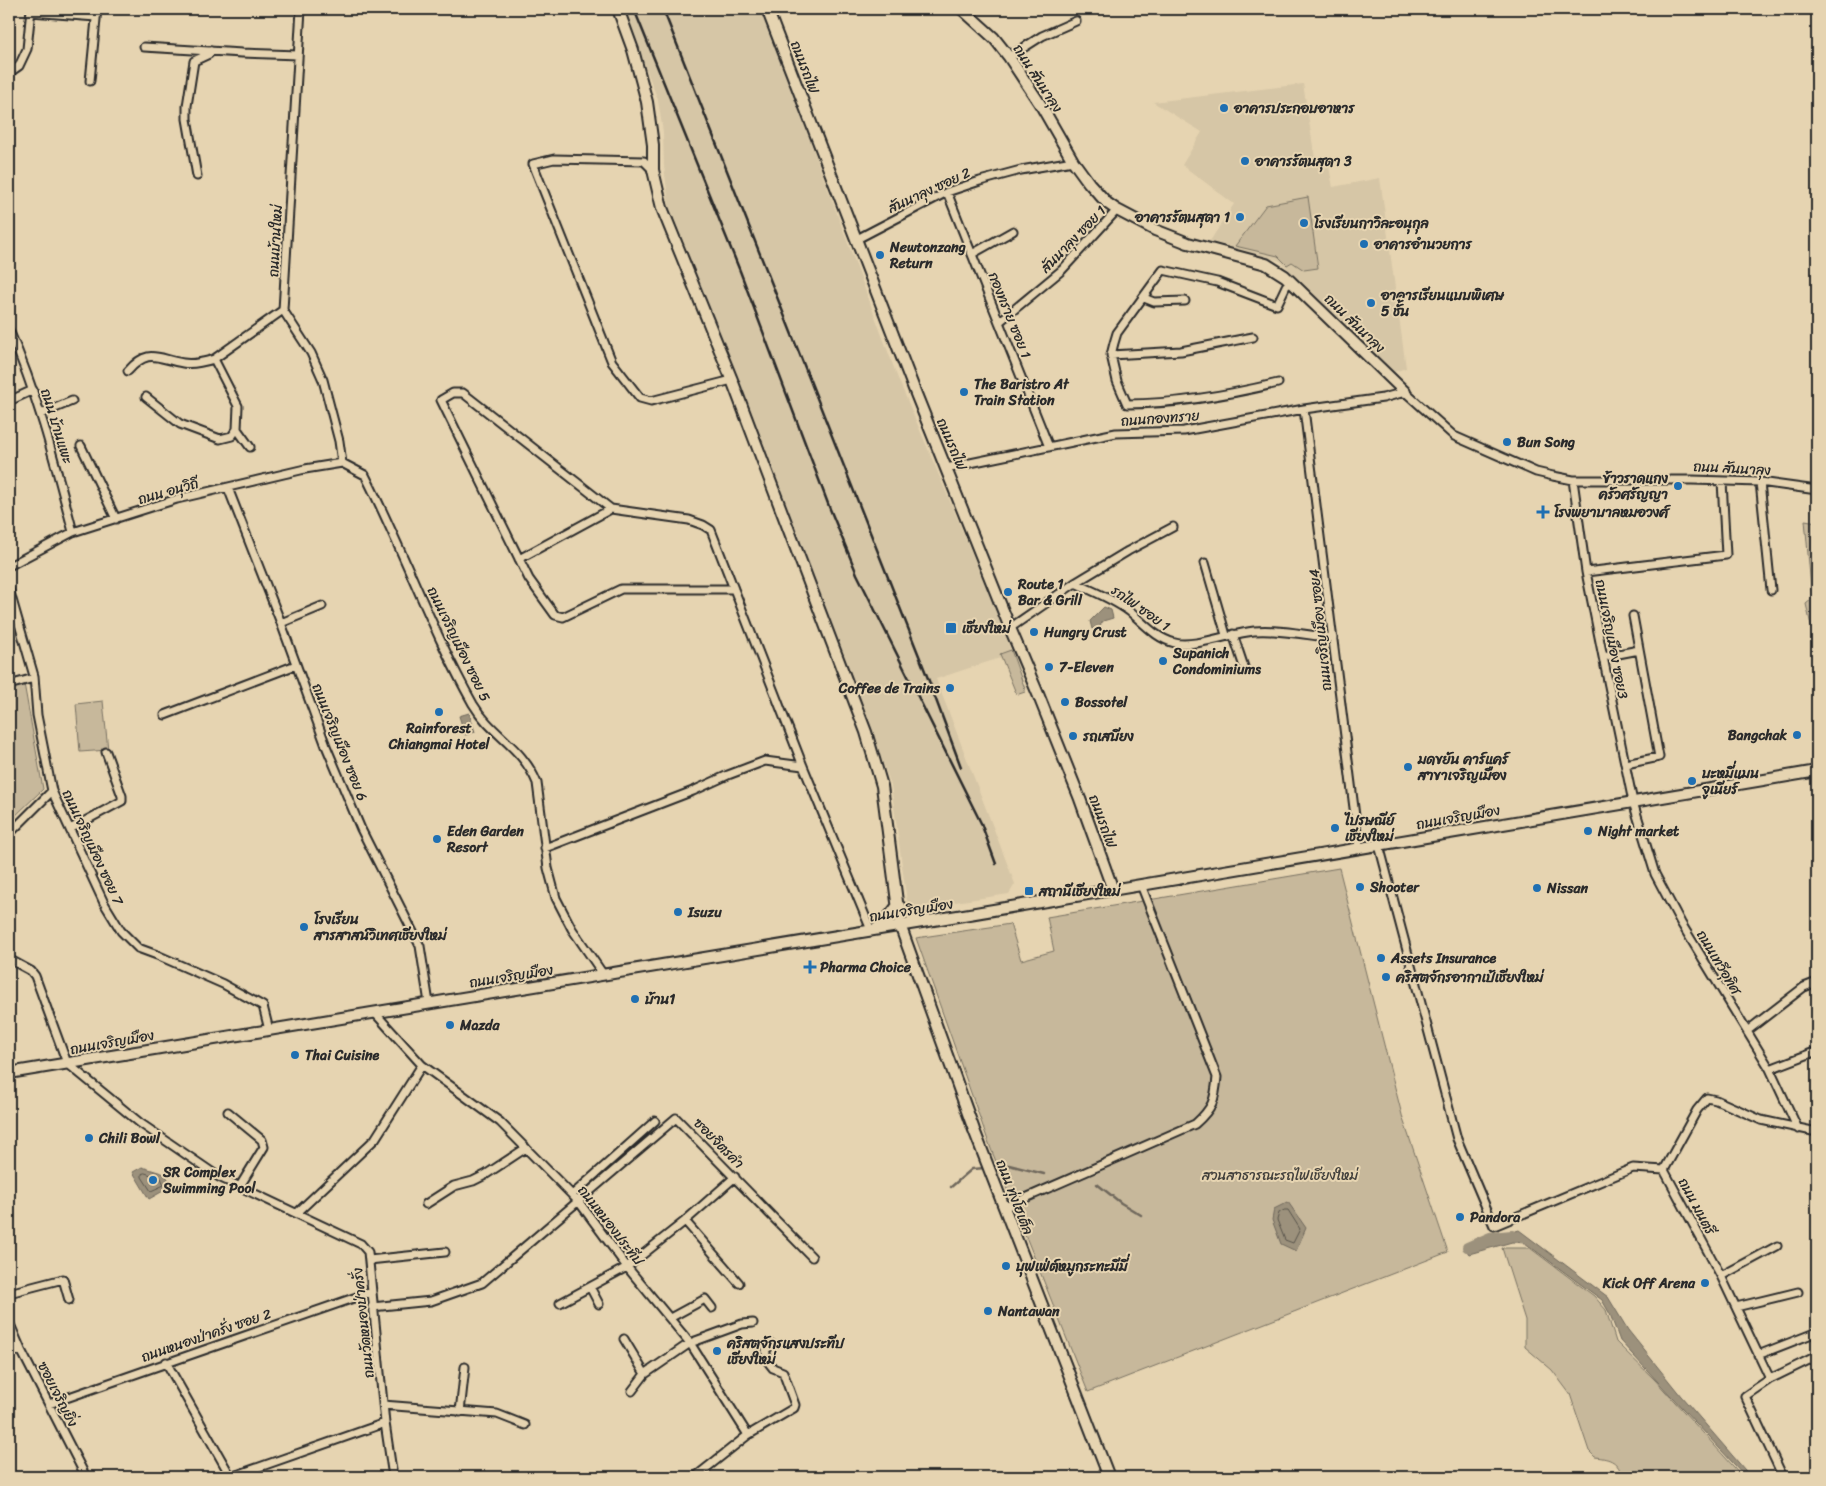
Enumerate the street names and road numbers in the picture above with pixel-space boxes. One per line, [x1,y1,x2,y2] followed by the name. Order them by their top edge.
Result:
[783,37,826,98] street label: ถนนรถไฟ
[1006,39,1070,118] street label: ถนน สันนาลุง
[883,160,975,221] street label: สันนาลุง ซอย 2
[1034,199,1112,280] street label: สันนาลุง ซอย 1
[261,203,290,278] street label: ถนนบ้านใหม่
[981,268,1038,362] street label: กองทราย ซอย 1
[1318,287,1392,360] street label: ถนน สันนาลุง
[33,385,80,467] street label: ถนน บ้านแพะ
[1120,403,1200,434] street label: ถนนกองทราย
[929,414,974,475] street label: ถนนรถไฟ
[1692,454,1772,483] street label: ถนน สันนาลุง
[135,470,203,512] street label: ถนน อนุวิถี
[1302,567,1339,692] street label: ถนนเจริญเมือง ซอย4
[1588,577,1635,701] street label: ถนนเจริญเมือง ซอย3
[1106,579,1176,638] street label: รถไฟ ซอย 1
[420,582,498,707] street label: ถนนเจริญเมือง ซอย 5
[304,679,375,805] street label: ถนนเจริญเมือง ซอย 6
[55,785,131,910] street label: ถนนเจริญเมือง ซอย 7
[1081,791,1124,852] street label: ถนนรถไฟ
[1414,798,1503,837] street label: ถนนเจริญเมือง
[867,891,955,929] street label: ถนนเจริญเมือง
[1689,925,1749,1001] street label: ถนนเทวีอุทิศ
[467,957,555,995] street label: ถนนเจริญเมือง
[68,1023,157,1062] street label: ถนนเจริญเมือง
[687,1112,750,1175] street label: ซอยจิตรคำ
[989,1156,1040,1239] street label: ถนน ทุ่งโฮเต็ล
[1671,1173,1723,1241] street label: ถนน มนตรี
[571,1180,651,1272] street label: ถนนหนองประทีป
[345,1266,382,1379] street label: ถนนวัดหนองป่าครั่ง
[138,1301,275,1369] street label: ถนนหนองป่าครั่ง ซอย 2
[30,1357,85,1432] street label: ซอยเจริญยิ่ง

